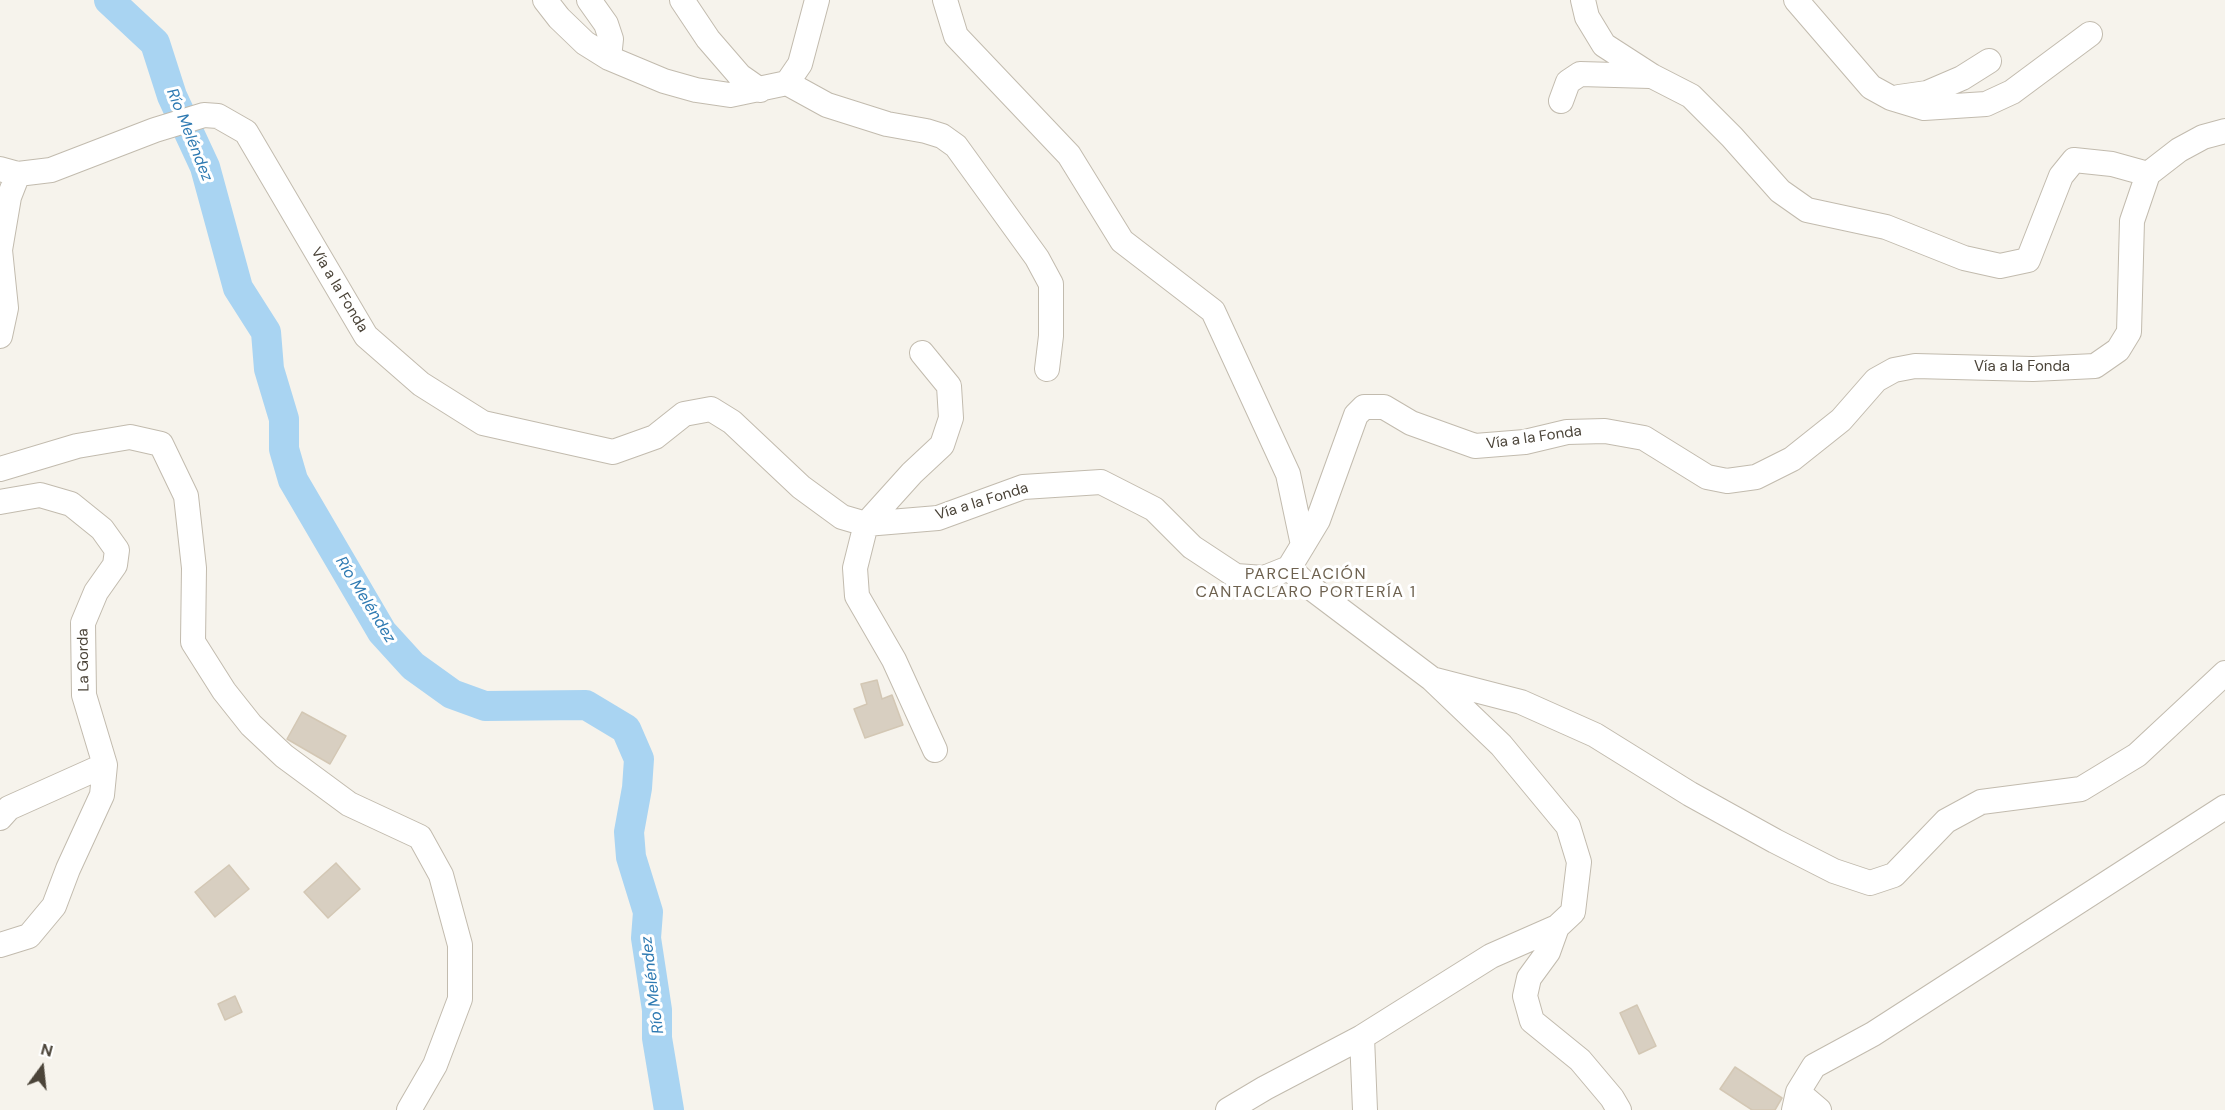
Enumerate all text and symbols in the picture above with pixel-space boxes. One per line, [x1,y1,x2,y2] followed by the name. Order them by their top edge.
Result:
[162,86,216,184] water label: Río Meléndez
[307,244,371,336] street label: Vía a la Fonda
[1974,358,2070,376] street label: Vía a la Fonda
[1485,422,1583,454] street label: Vía a la Fonda
[933,479,1031,525] street label: Vía a la Fonda
[331,553,399,647] water label: Río Meléndez
[1195,565,1417,603] district label: PARCELACIÓN CANTACLARO PORTERÍA 1
[74,628,94,692] street label: La Gorda
[637,935,669,1035] water label: Río Meléndez
[12,1038,72,1098] north arrow
[38,1038,55,1062] text: N

